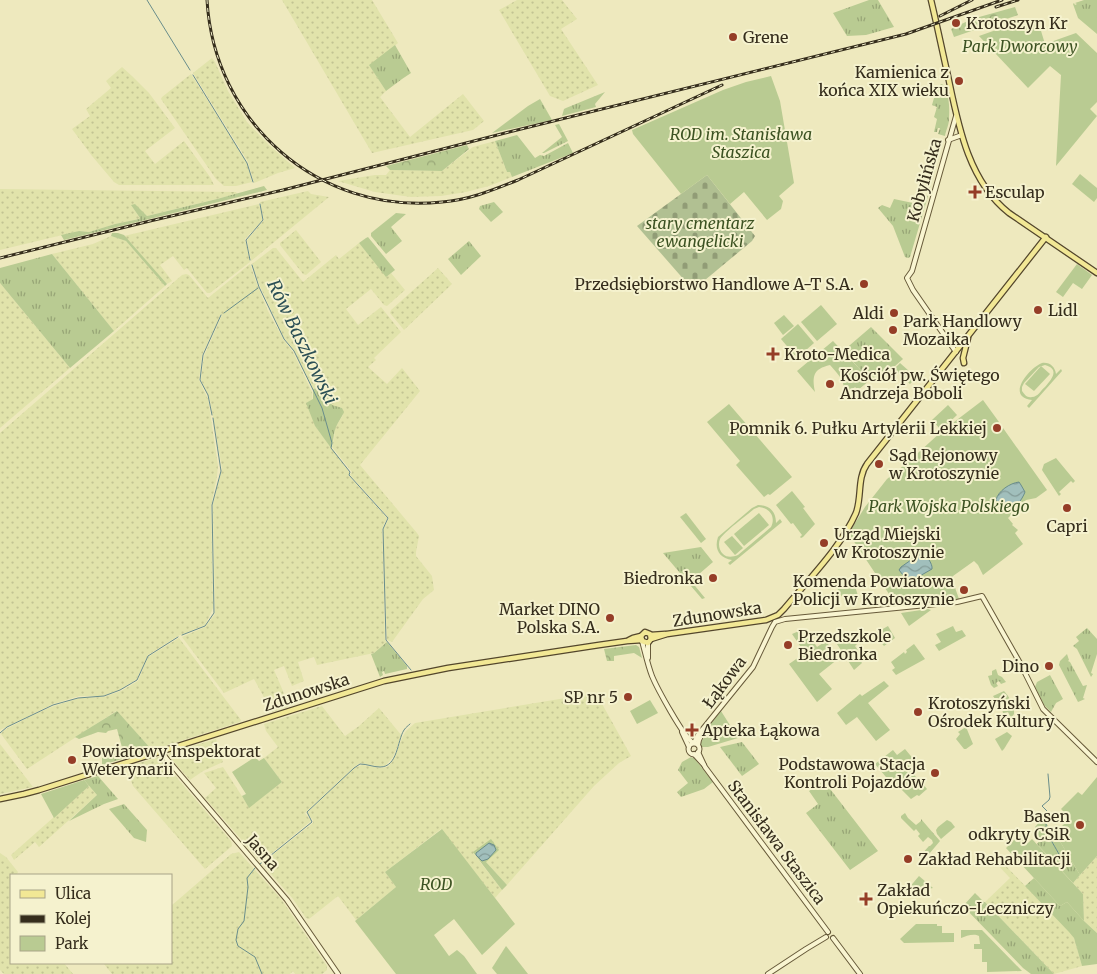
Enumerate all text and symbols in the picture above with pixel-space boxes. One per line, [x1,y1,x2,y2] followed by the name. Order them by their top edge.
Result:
[966,13,1068,33] place label: Krotoszyn Kr
[950,17,962,29] marker: Krotoszyn Kr
[743,27,788,47] place label: Grene
[727,31,739,43] marker: Grene
[962,36,1078,56] park label: Park Dworcowy
[819,62,949,100] place label: Kamienica z końca XIX wieku
[953,75,965,87] marker: Kamienica z końca XIX wieku
[670,124,812,162] park label: ROD im. Stanisława Staszica
[903,135,946,224] street label: Kobylińska
[985,182,1045,202] place label: Esculap
[969,186,981,198] marker: Esculap
[645,213,755,251] park label: stary cmentarz ewangelicki
[575,274,854,294] place label: Przedsiębiorstwo Handlowe A-T S.A.
[262,276,343,408] water label: Rów Baszkowski
[858,278,870,290] marker: Przedsiębiorstwo Handlowe A-T S.A.
[1048,300,1078,320] place label: Lidl
[852,303,884,323] place label: Aldi
[1032,304,1044,316] marker: Lidl
[888,307,900,319] marker: Aldi
[903,311,1022,349] place label: Park Handlowy Mozaika
[887,324,899,336] marker: Park Handlowy Mozaika
[784,344,890,364] place label: Kroto-Medica
[766,347,780,361] marker: Kroto-Medica
[839,365,1000,403] place label: Kościół pw. Świętego Andrzeja Boboli
[824,378,836,390] marker: Kościół pw. Świętego Andrzeja Boboli
[729,418,987,438] place label: Pomnik 6. Pułku Artylerii Lekkiej
[991,422,1003,434] marker: Pomnik 6. Pułku Artylerii Lekkiej
[888,445,999,483] place label: Sąd Rejonowy w Krotoszynie
[873,458,885,470] marker: Sąd Rejonowy w Krotoszynie
[868,496,1030,516] park label: Park Wojska Polskiego
[1061,502,1073,514] marker: Capri
[1046,516,1088,536] place label: Capri
[833,524,944,562] place label: Urząd Miejski w Krotoszynie
[818,537,830,549] marker: Urząd Miejski w Krotoszynie
[624,568,703,588] place label: Biedronka
[793,571,954,609] place label: Komenda Powiatowa Policji w Krotoszynie
[707,572,719,584] marker: Biedronka
[958,584,970,596] marker: Komenda Powiatowa Policji w Krotoszynie
[671,597,763,631] street label: Zdunowska
[499,599,600,637] place label: Market DINO Polska S.A.
[604,612,616,624] marker: Market DINO Polska S.A.
[798,626,891,664] place label: Przedszkole Biedronka
[782,639,794,651] marker: Przedszkole Biedronka
[698,652,750,712] street label: Łąkowa
[1002,656,1039,676] place label: Dino
[1043,660,1055,672] marker: Dino
[260,668,352,715] street label: Zdunowska
[564,687,618,707] place label: SP nr 5
[622,691,634,703] marker: SP nr 5
[928,693,1055,731] place label: Krotoszyński Ośrodek Kultury
[912,706,924,718] marker: Krotoszyński Ośrodek Kultury
[701,720,820,740] place label: Apteka Łąkowa
[686,724,698,736] marker: Apteka Łąkowa
[81,741,262,779] place label: Powiatowy Inspektorat Weterynarii
[66,754,78,766] marker: Powiatowy Inspektorat Weterynarii
[778,754,925,792] place label: Podstawowa Stacja Kontroli Pojazdów
[929,767,941,779] marker: Podstawowa Stacja Kontroli Pojazdów
[724,776,831,908] street label: Stanisława Staszica
[968,806,1071,844] place label: Basen odkryty CSiR
[1074,819,1086,831] marker: Basen odkryty CSiR
[241,829,284,874] street label: Jasna
[918,849,1071,869] place label: Zakład Rehabilitacji
[902,853,914,865] marker: Zakład Rehabilitacji
[10,874,172,964] legend
[420,874,452,894] park label: ROD
[877,880,1054,918] place label: Zakład Opiekuńczo-Leczniczy
[55,884,91,903] text: Ulica
[859,892,873,906] marker: Zakład Opiekuńczo-Leczniczy
[55,909,91,928] text: Kolej
[55,934,89,953] text: Park

